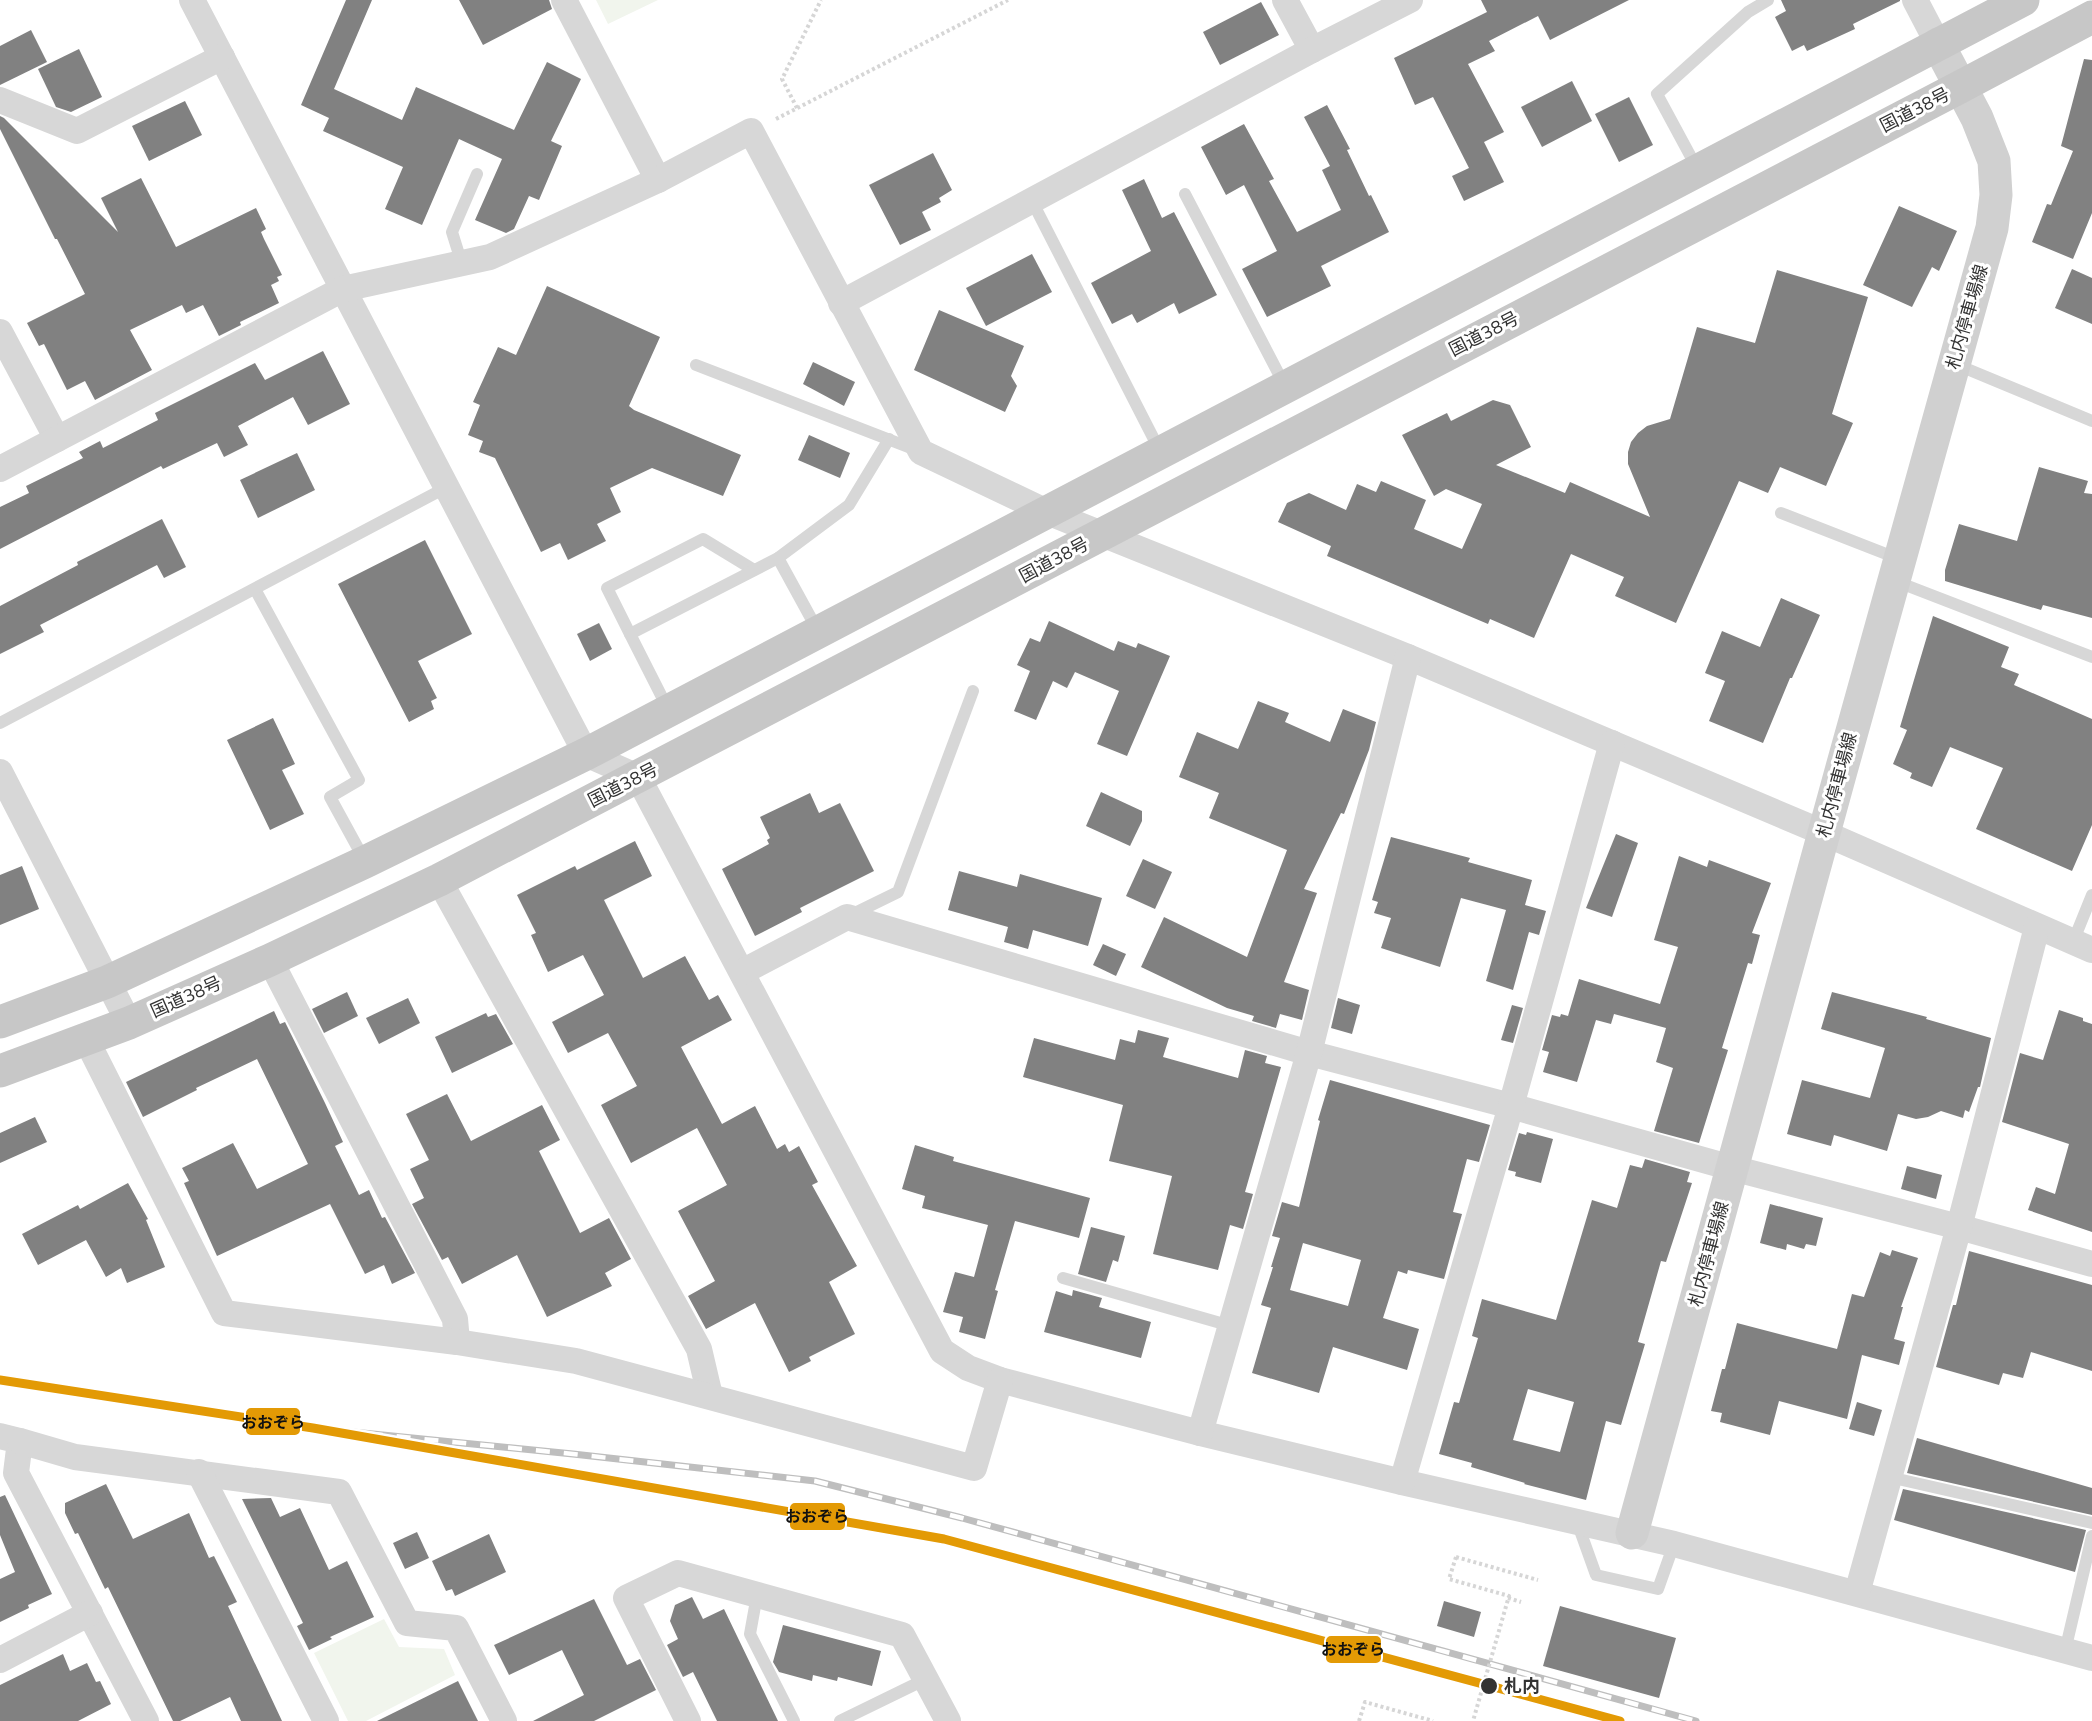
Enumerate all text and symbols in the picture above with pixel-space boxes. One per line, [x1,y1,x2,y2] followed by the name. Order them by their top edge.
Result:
[1876,82,1954,138] street label: 国道38号
[1941,262,1993,372] street label: 札内停車場線
[1445,306,1523,362] street label: 国道38号
[1015,532,1093,588] street label: 国道38号
[1811,730,1863,840] street label: 札内停車場線
[584,757,662,813] street label: 国道38号
[147,971,225,1023] street label: 国道38号
[1683,1199,1735,1309] street label: 札内停車場線
[245,1407,301,1436] line badge: おおぞら
[241,1412,305,1434] text: おおぞら
[789,1502,846,1531] line badge: おおぞら
[785,1506,849,1528] text: おおぞら
[1325,1635,1382,1664] line badge: おおぞら
[1321,1639,1385,1661] text: おおぞら
[1504,1674,1540,1698] place label: 札内
[1479,1676,1499,1696] marker: 札内

